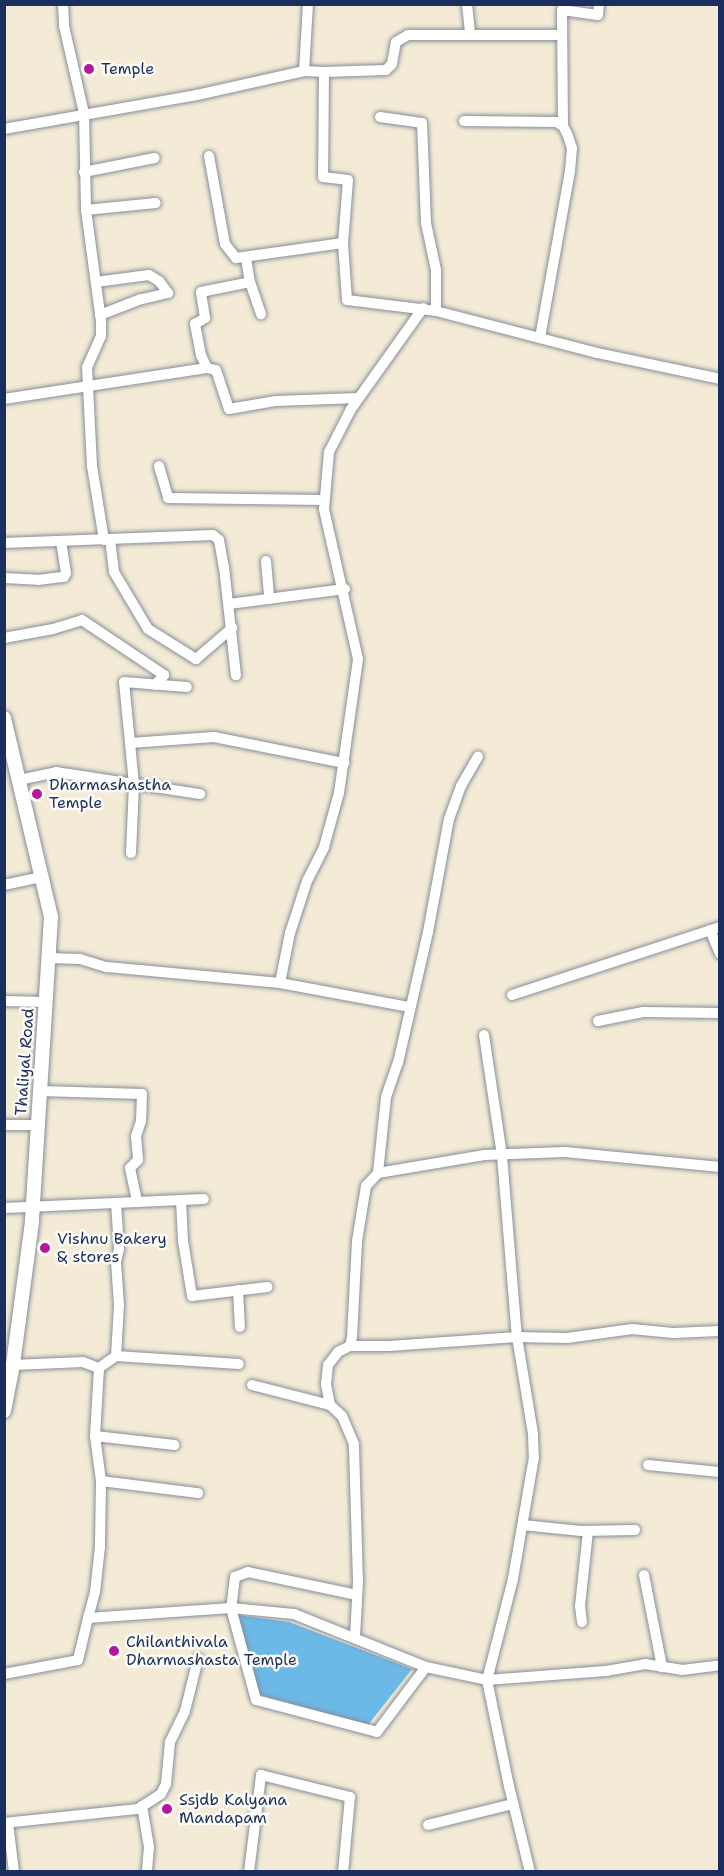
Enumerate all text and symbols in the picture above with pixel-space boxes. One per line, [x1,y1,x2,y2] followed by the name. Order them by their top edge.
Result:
[101,59,154,79] place label: Temple
[82,62,96,76] marker: Temple
[49,775,171,813] place label: Dharmashastha Temple
[30,787,44,801] marker: Dharmashastha Temple
[12,1008,38,1116] street label: Thaliyal Road
[57,1229,167,1267] place label: Vishnu Bakery & stores
[38,1241,52,1255] marker: Vishnu Bakery & stores
[126,1632,297,1670] place label: Chilanthivala Dharmashasta Temple
[107,1644,121,1658] marker: Chilanthivala Dharmashasta Temple
[179,1790,287,1828] place label: Ssjdb Kalyana Mandapam
[160,1802,174,1816] marker: Ssjdb Kalyana Mandapam

